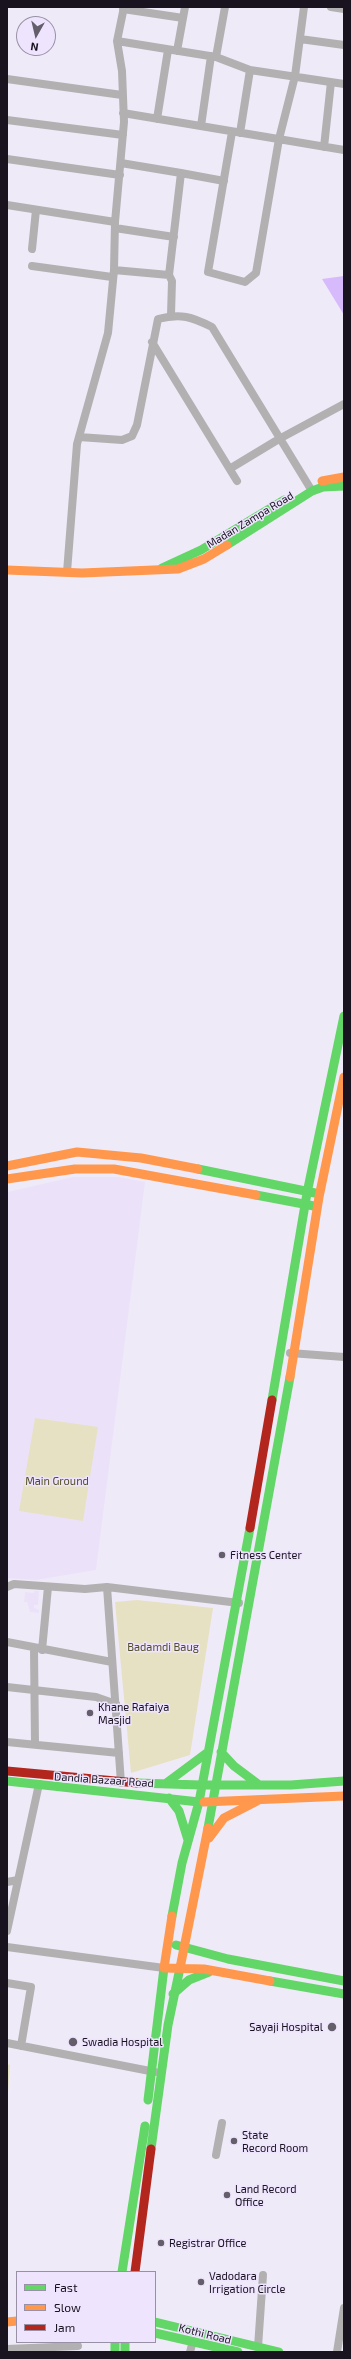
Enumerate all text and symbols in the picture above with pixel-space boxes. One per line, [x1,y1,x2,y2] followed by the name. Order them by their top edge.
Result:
[16,16,56,56] north arrow
[30,40,39,54] text: N
[204,489,296,551] street label: Madan Zampa Road
[25,1474,89,1488] park label: Main Ground
[230,1548,302,1562] place label: Fitness Center
[217,1550,227,1560] marker: Fitness Center
[127,1640,199,1654] park label: Badamdi Baug
[98,1700,169,1726] place label: Khane Rafaiya Masjid
[85,1708,95,1718] marker: Khane Rafaiya Masjid
[54,1770,154,1790] street label: Dandia Bazaar Road
[249,2020,323,2034] place label: Sayaji Hospital
[326,2021,338,2033] marker: Sayaji Hospital
[82,2035,162,2049] place label: Swadia Hospital
[67,2036,79,2048] marker: Swadia Hospital
[242,2128,308,2154] place label: State Record Room
[229,2136,239,2146] marker: State Record Room
[235,2182,297,2208] place label: Land Record Office
[222,2190,232,2200] marker: Land Record Office
[169,2236,246,2250] place label: Registrar Office
[156,2238,166,2248] marker: Registrar Office
[209,2269,285,2295] place label: Vadodara Irrigation Circle
[16,2271,156,2343] legend
[196,2277,206,2287] marker: Vadodara Irrigation Circle
[54,2280,77,2294] text: Fast
[54,2300,81,2314] text: Slow
[54,2320,75,2334] text: Jam
[177,2321,233,2347] street label: Kothi Road

